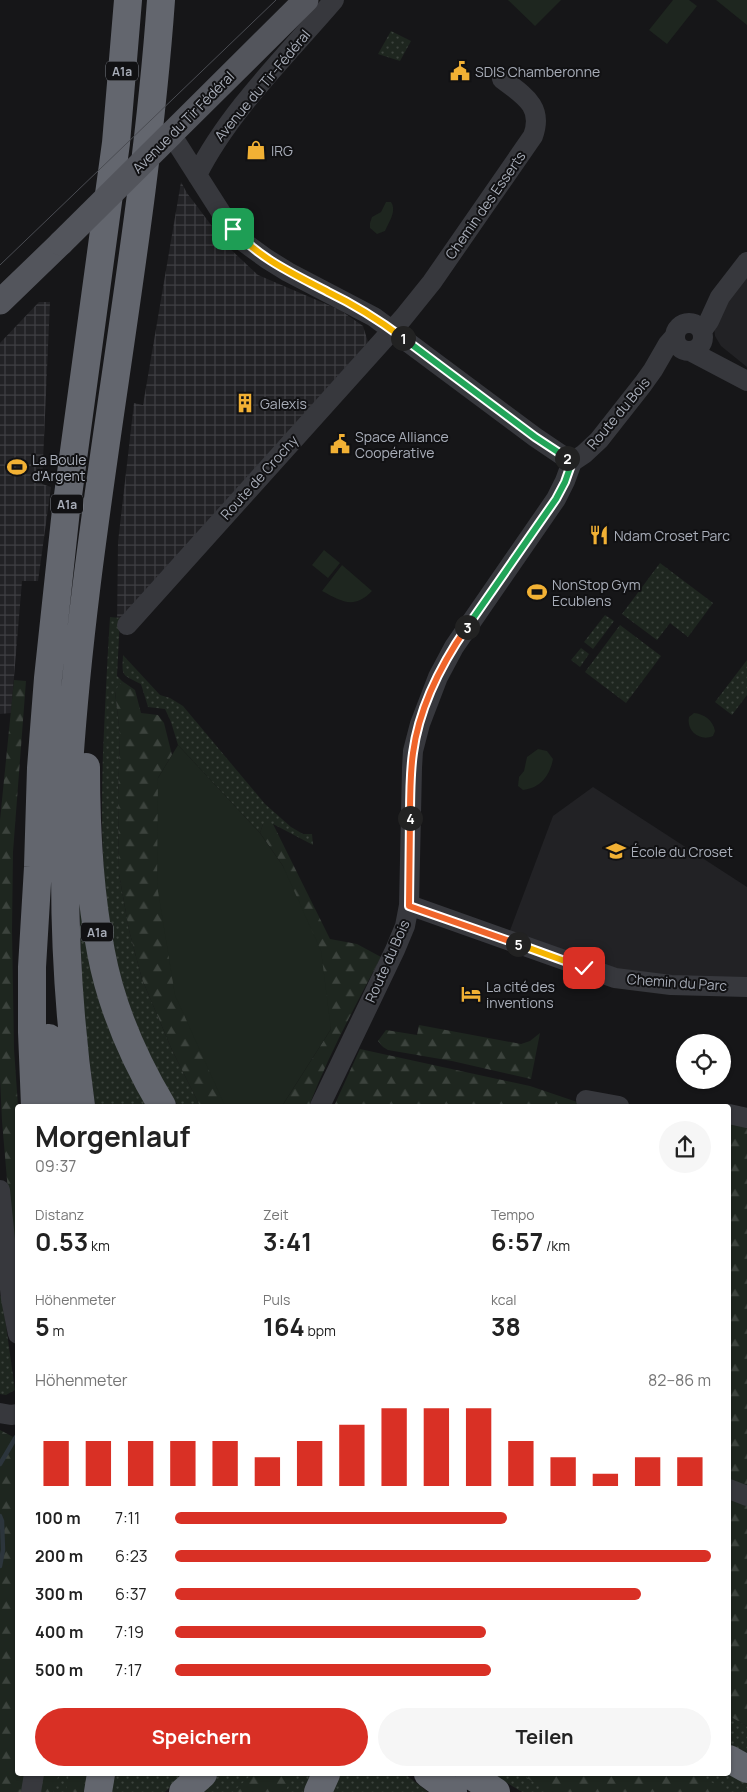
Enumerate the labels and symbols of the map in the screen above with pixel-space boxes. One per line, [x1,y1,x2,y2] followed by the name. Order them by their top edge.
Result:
[210,25,314,145] street label: Avenue du Tir-Fédéral
[449,60,471,82] public building icon: SDIS Chamberonne
[106,61,138,80] road number: A1a
[475,62,600,81] place label: SDIS Chamberonne
[128,67,238,177] street label: Avenue du Tir Fédéral
[245,139,267,161] shop icon: IRG
[271,141,293,160] place label: IRG
[440,147,530,263] street label: Chemin des Esserts
[212,208,254,250] pin
[390,326,416,350] pin: 1
[582,373,654,453] street label: Route du Bois
[234,392,256,414] building icon: Galexis
[260,394,307,413] place label: Galexis
[355,427,449,462] place label: Space Alliance Coopérative
[216,430,302,523] street label: Route de Crochy
[329,433,351,455] public building icon: Space Alliance Coopérative
[554,446,580,470] pin: 2
[32,450,86,485] place label: La Boule d'Argent
[6,456,28,478] sports icon: La Boule d'Argent
[51,494,83,514] road number: A1a
[588,524,610,546] restaurant icon: Ndam Croset Parc
[614,526,730,545] place label: Ndam Croset Parc
[552,575,641,610] place label: NonStop Gym Ecublens
[526,581,548,603] sports icon: NonStop Gym Ecublens
[454,614,480,640] pin: 3
[398,806,422,830] pin: 4
[605,840,627,862] school or university icon: École du Croset
[631,842,733,861] place label: École du Croset
[360,917,414,1005] street label: Route du Bois
[81,922,113,942] road number: A1a
[506,932,530,956] pin: 5
[563,947,605,989] pin
[626,969,728,995] street label: Chemin du Parc
[486,977,555,1012] place label: La cité des inventions
[460,983,482,1005] hotel icon: La cité des inventions

